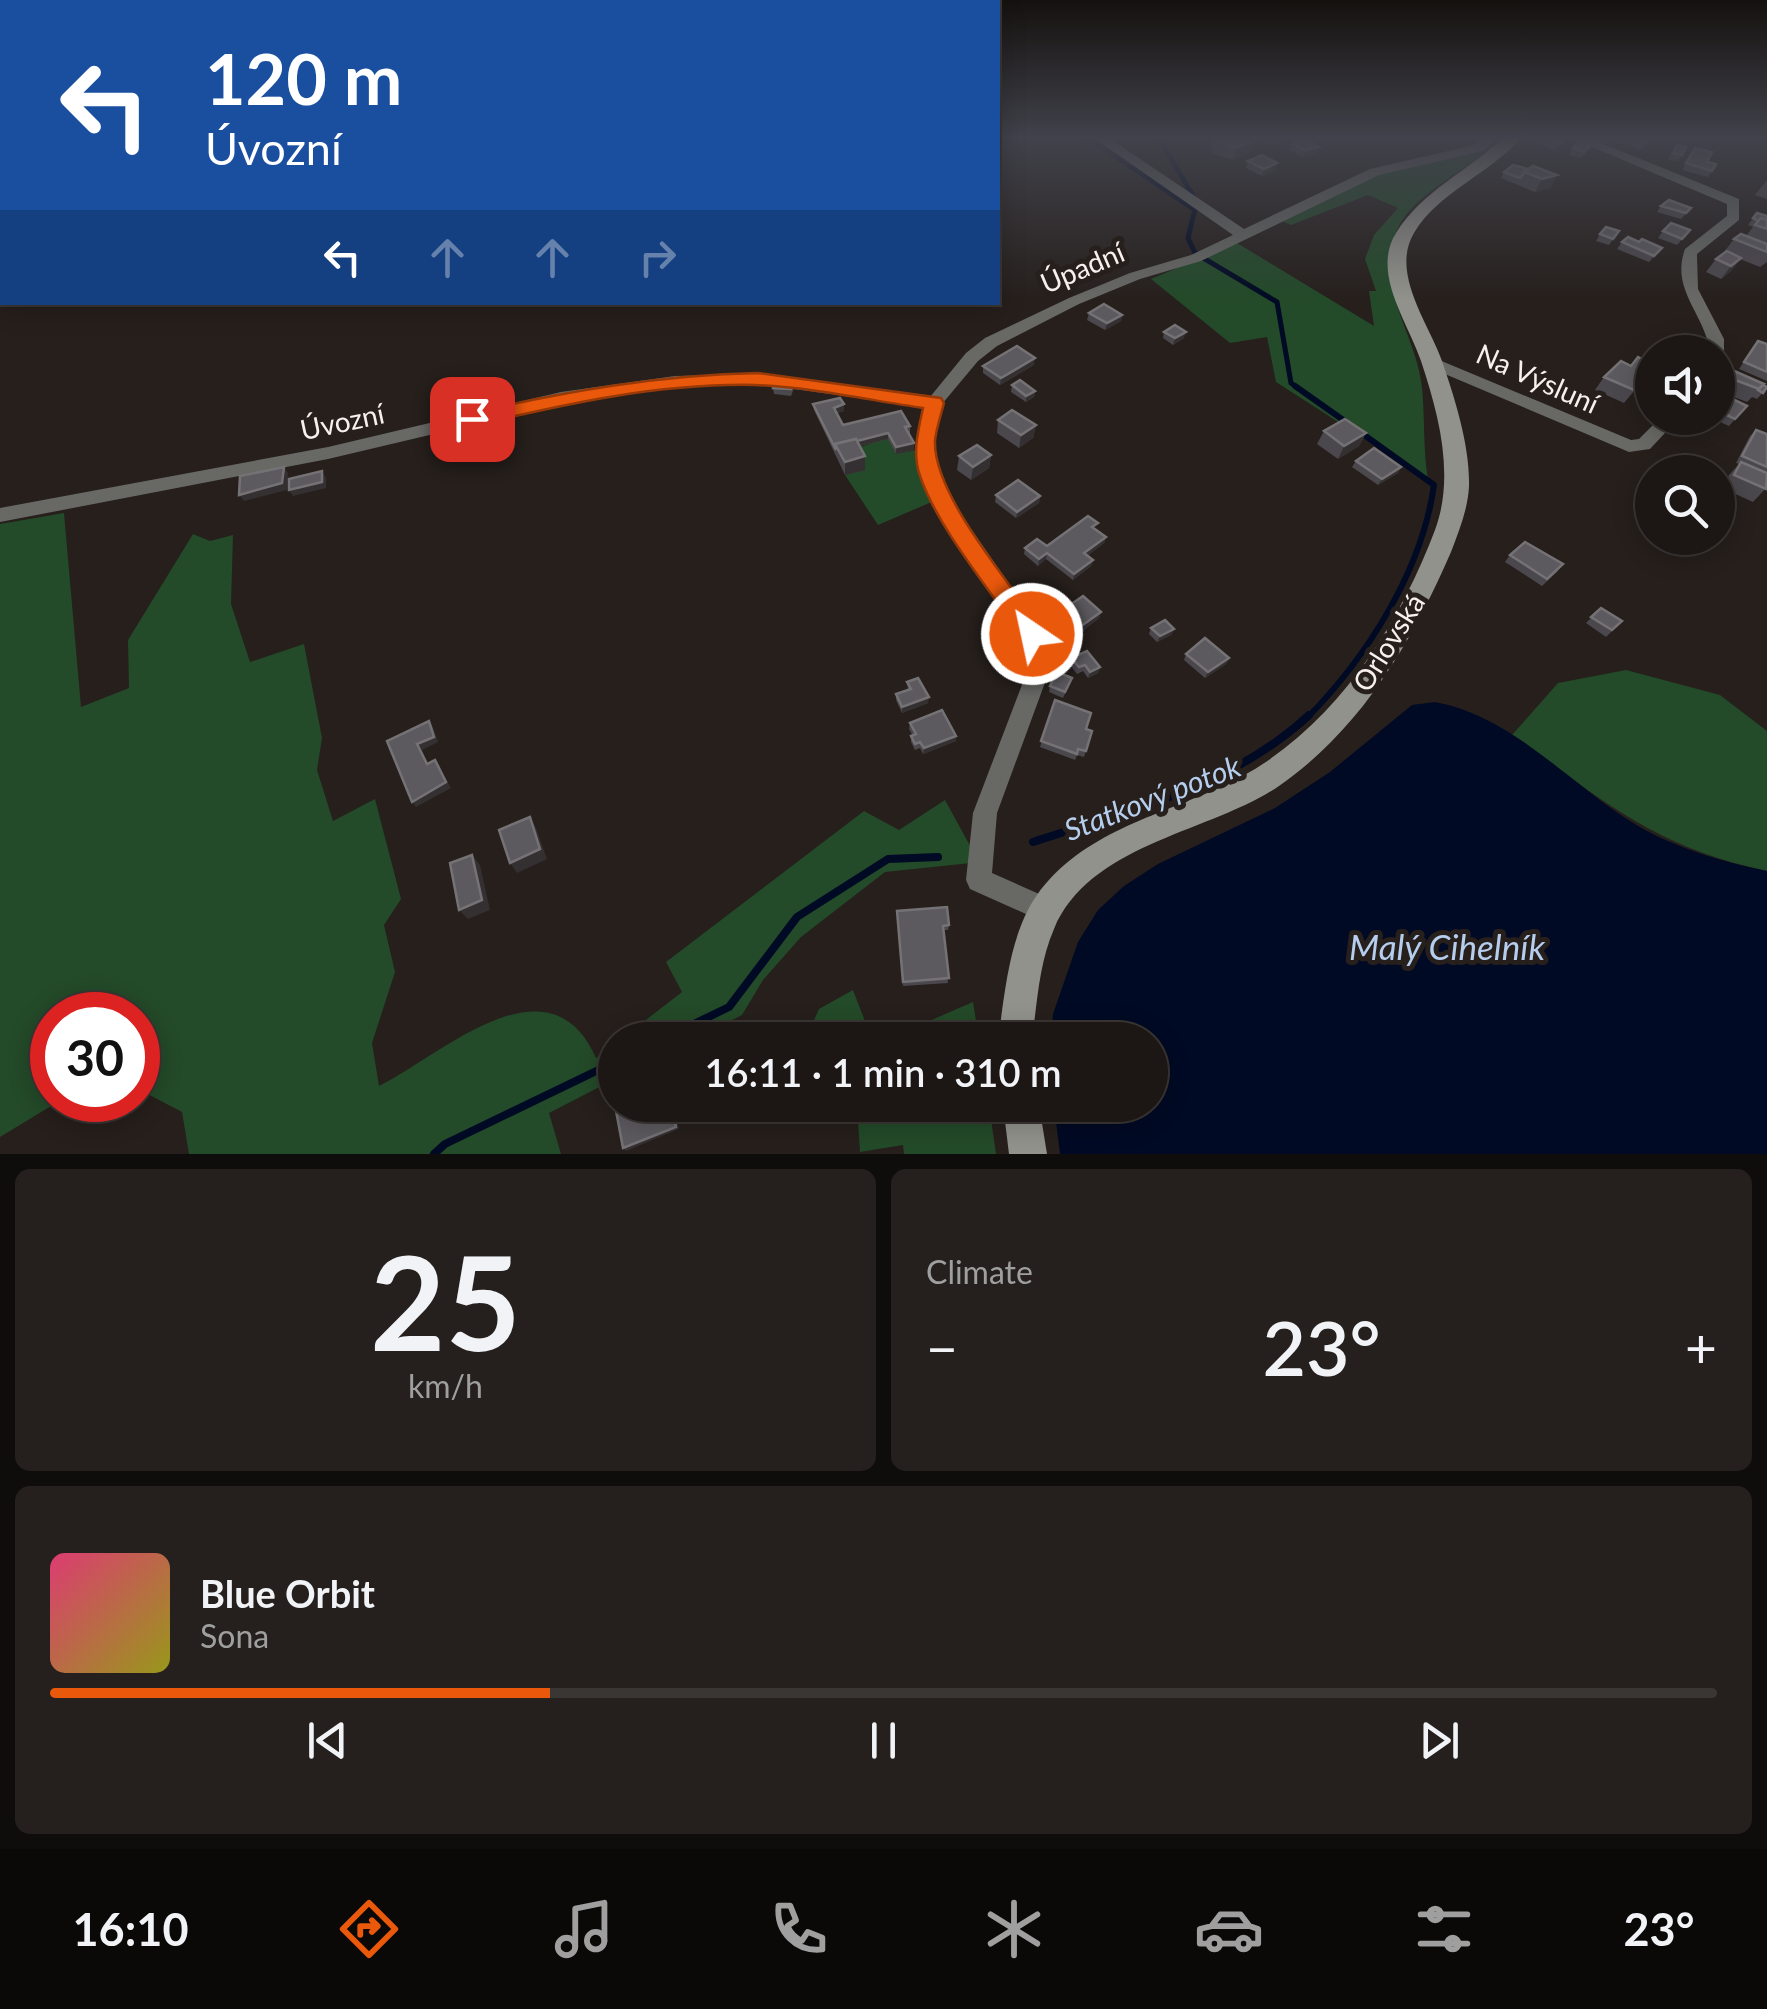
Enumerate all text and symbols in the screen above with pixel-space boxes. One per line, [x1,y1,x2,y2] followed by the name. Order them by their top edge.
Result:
[205,36,402,120] text: 120 m
[40,40,170,170] icon: left
[205,121,342,175] text: Úvozní
[315,230,370,285] icon: left
[420,230,475,285] icon: ahead
[525,230,580,285] icon: ahead
[630,230,685,285] icon: right
[1035,234,1130,300] street label: Úpadní
[1635,335,1735,555] map controls
[1635,335,1735,435] button: sound
[1472,336,1606,421] street label: Na Výsluní
[430,377,515,462] pin
[445,392,500,447] icon: arrive
[297,395,388,446] street label: Úvozní
[1635,455,1735,555] button: search
[980,582,1084,686] position arrow
[1345,587,1431,697] street label: Orlovská
[1059,747,1246,847] water label: Statkový potok
[1349,925,1545,967] water label: Malý Cihelník
[30,992,160,1122] speed limit sign: 30
[705,1049,1061,1095] text: 16:11 · 1 min · 310 m
[370,1223,521,1379] text: 25
[926,1252,1033,1291] text: Climate
[1262,1302,1381,1392] text: 23°
[926,1314,958,1380] text: −
[1685,1314,1717,1380] text: +
[408,1366,483,1405] text: km/h
[200,1570,375,1616] text: Blue Orbit
[200,1616,269,1655] text: Sona
[300,1713,355,1768] icon: previous
[856,1713,911,1768] icon: pause
[1412,1713,1467,1768] icon: next
[334,1894,404,1964] icon: directions
[549,1894,619,1964] icon: music
[764,1894,834,1964] icon: phone
[979,1894,1049,1964] icon: climate
[1194,1894,1264,1964] icon: car
[1409,1894,1479,1964] icon: filters
[73,1902,189,1956] text: 16:10
[1624,1902,1694,1956] text: 23°

